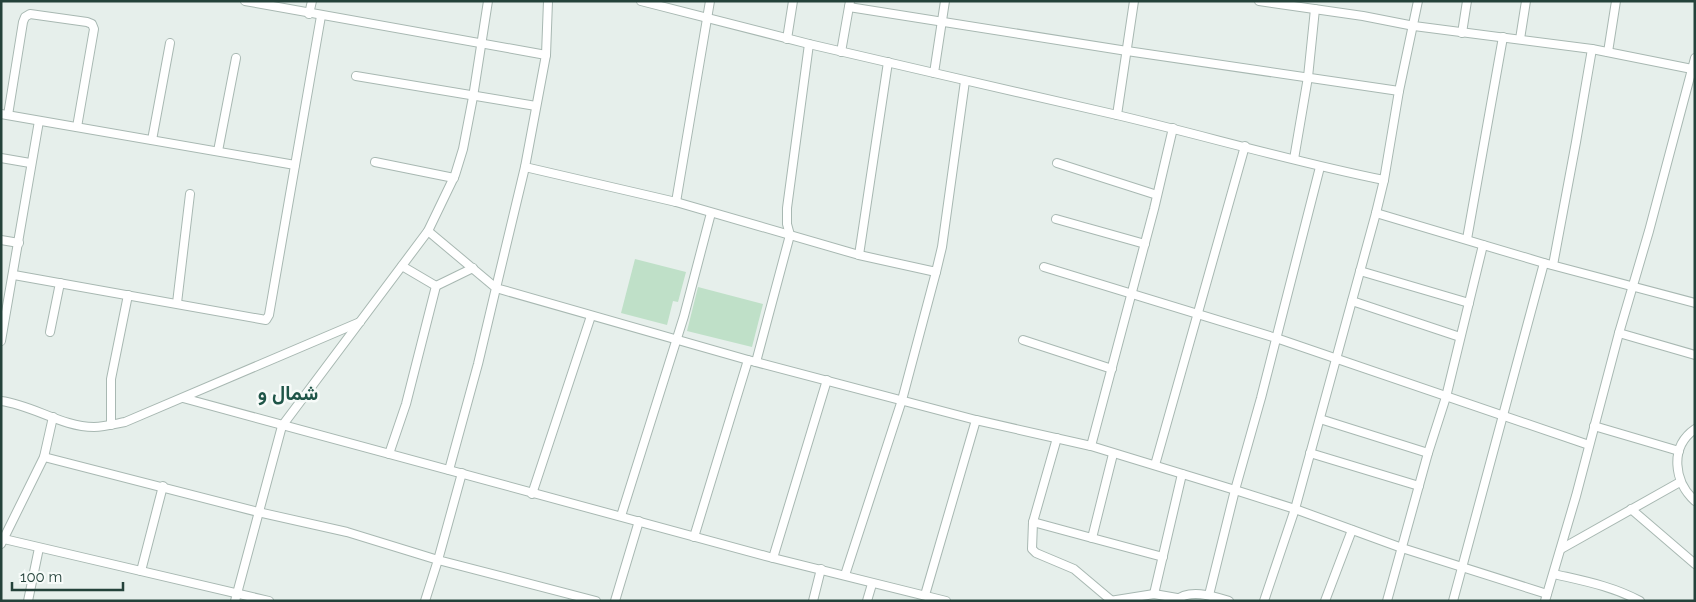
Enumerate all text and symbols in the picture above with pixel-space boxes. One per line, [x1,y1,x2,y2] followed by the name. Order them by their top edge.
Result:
[258,381,318,406] district label: شمال و
[12,560,124,592] scale bar
[20,568,62,586] text: 100 m

